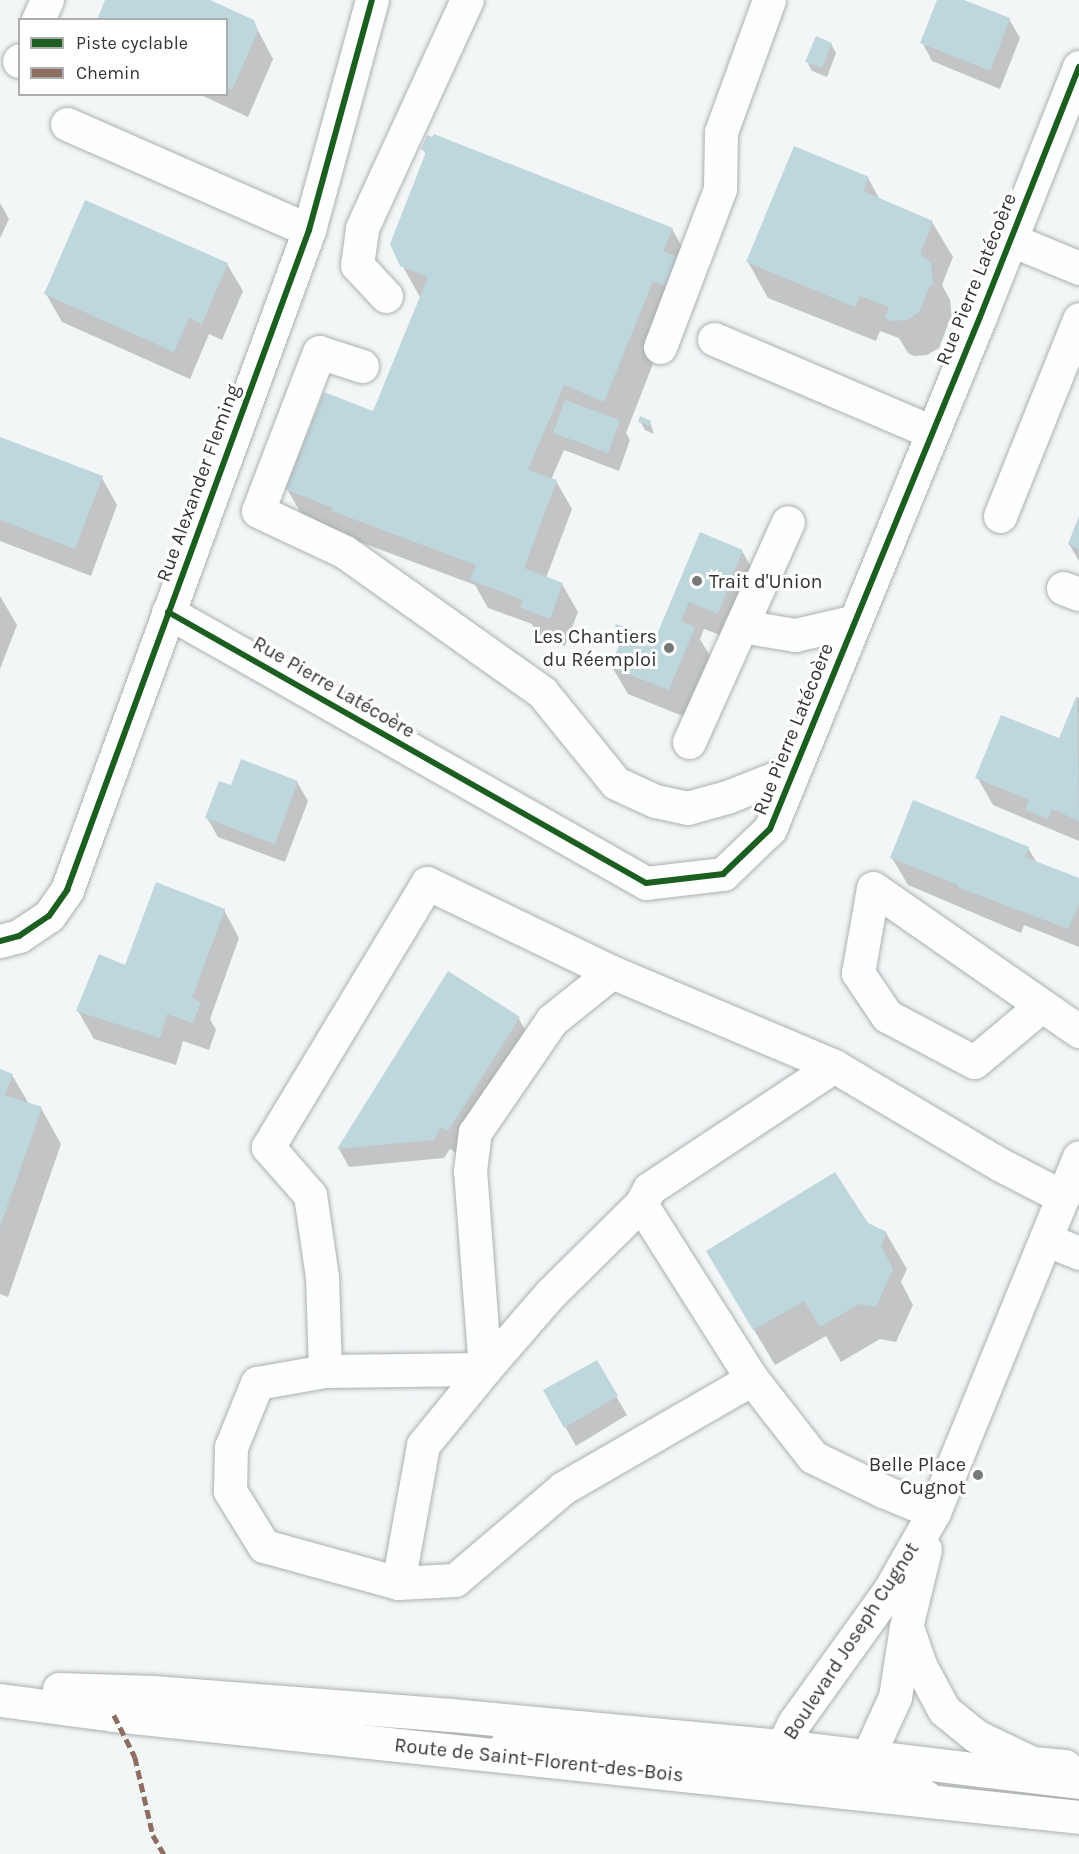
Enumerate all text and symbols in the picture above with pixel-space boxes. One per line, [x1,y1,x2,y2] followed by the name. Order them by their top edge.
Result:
[18,18,228,96] legend
[76,32,188,54] text: Piste cyclable
[76,62,140,84] text: Chemin
[931,190,1021,368] street label: Rue Pierre Latécoère
[151,381,245,585] street label: Rue Alexander Fleming
[709,569,823,593] place label: Trait d'Union
[690,574,704,588] marker: Trait d'Union
[533,624,657,671] place label: Les Chantiers du Réemploi
[249,631,419,743] street label: Rue Pierre Latécoère
[748,640,838,818] street label: Rue Pierre Latécoère
[662,641,676,655] marker: Les Chantiers du Réemploi
[869,1452,966,1499] place label: Belle Place Cugnot
[971,1468,985,1482] marker: Belle Place Cugnot
[778,1538,924,1744] street label: Boulevard Joseph Cugnot
[393,1733,685,1787] street label: Route de Saint-Florent-des-Bois

